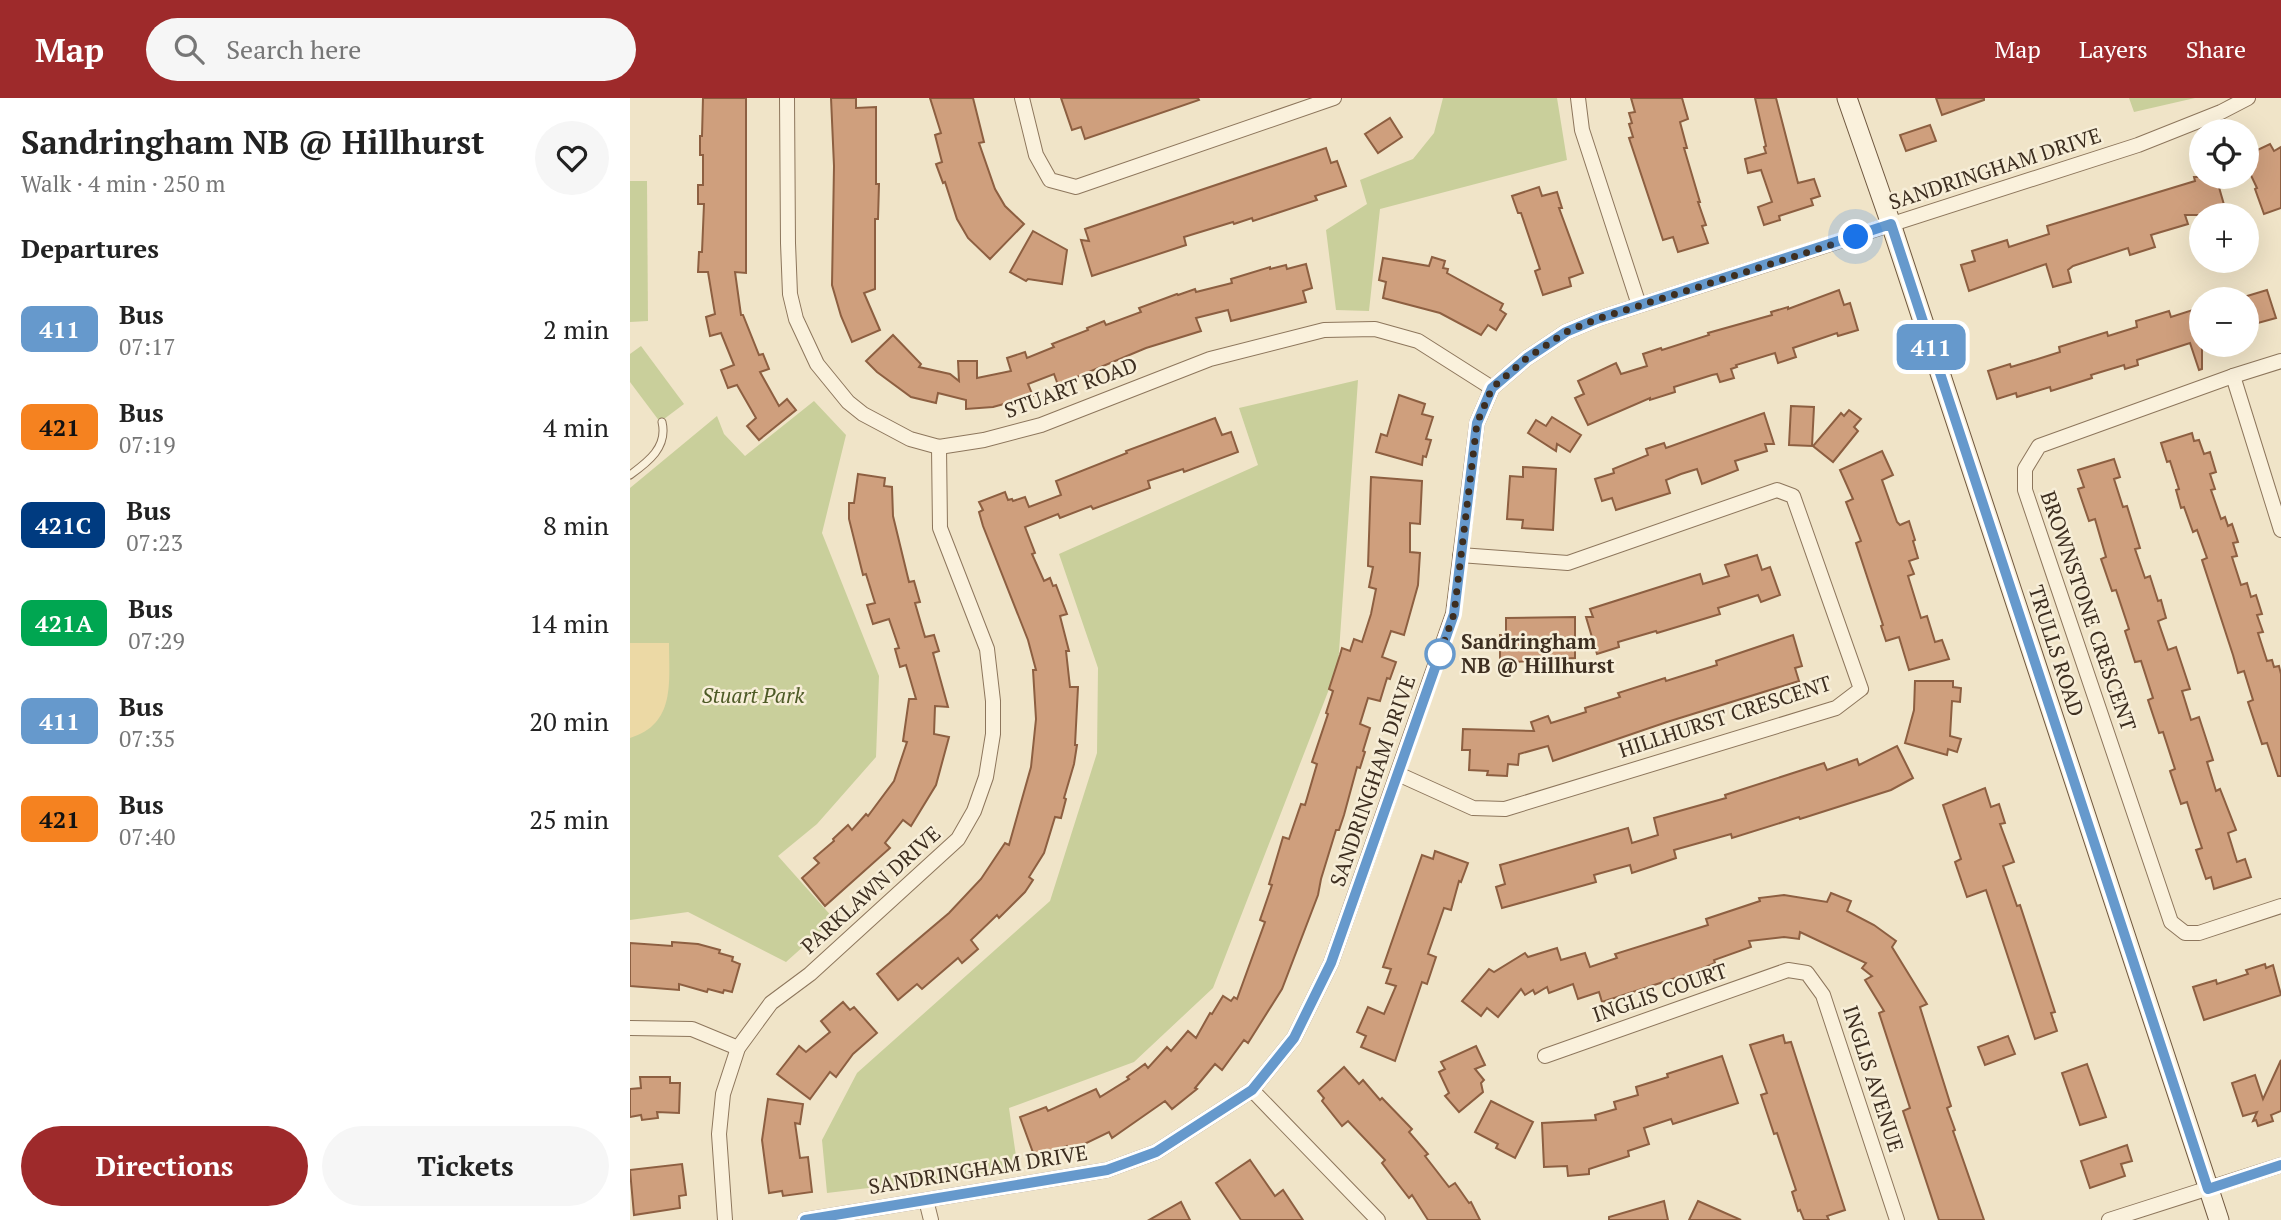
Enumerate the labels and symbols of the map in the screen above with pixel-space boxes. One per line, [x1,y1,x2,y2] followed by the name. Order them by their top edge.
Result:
[1885,120,2104,216] street label: SANDRINGHAM DRIVE
[1838,219,1873,254] your location
[1891,324,1971,370] line badge: 411
[1000,350,1141,424] street label: STUART ROAD
[2035,487,2143,734] street label: BROWNSTONE CRESCENT
[2023,582,2091,720] street label: TRULLS ROAD
[1461,627,1615,679] place label: Sandringham NB @ Hillhurst
[1425,639,1455,669] marker: Sandringham NB @ Hillhurst
[1615,668,1835,764] street label: HILLHURST CRESCENT
[1323,671,1421,890] street label: SANDRINGHAM DRIVE
[702,681,805,709] park label: Stuart Park
[795,819,946,959] street label: PARKLAWN DRIVE
[1589,956,1731,1028] street label: INGLIS COURT
[1837,1002,1911,1156] street label: INGLIS AVENUE
[866,1138,1089,1200] street label: SANDRINGHAM DRIVE

